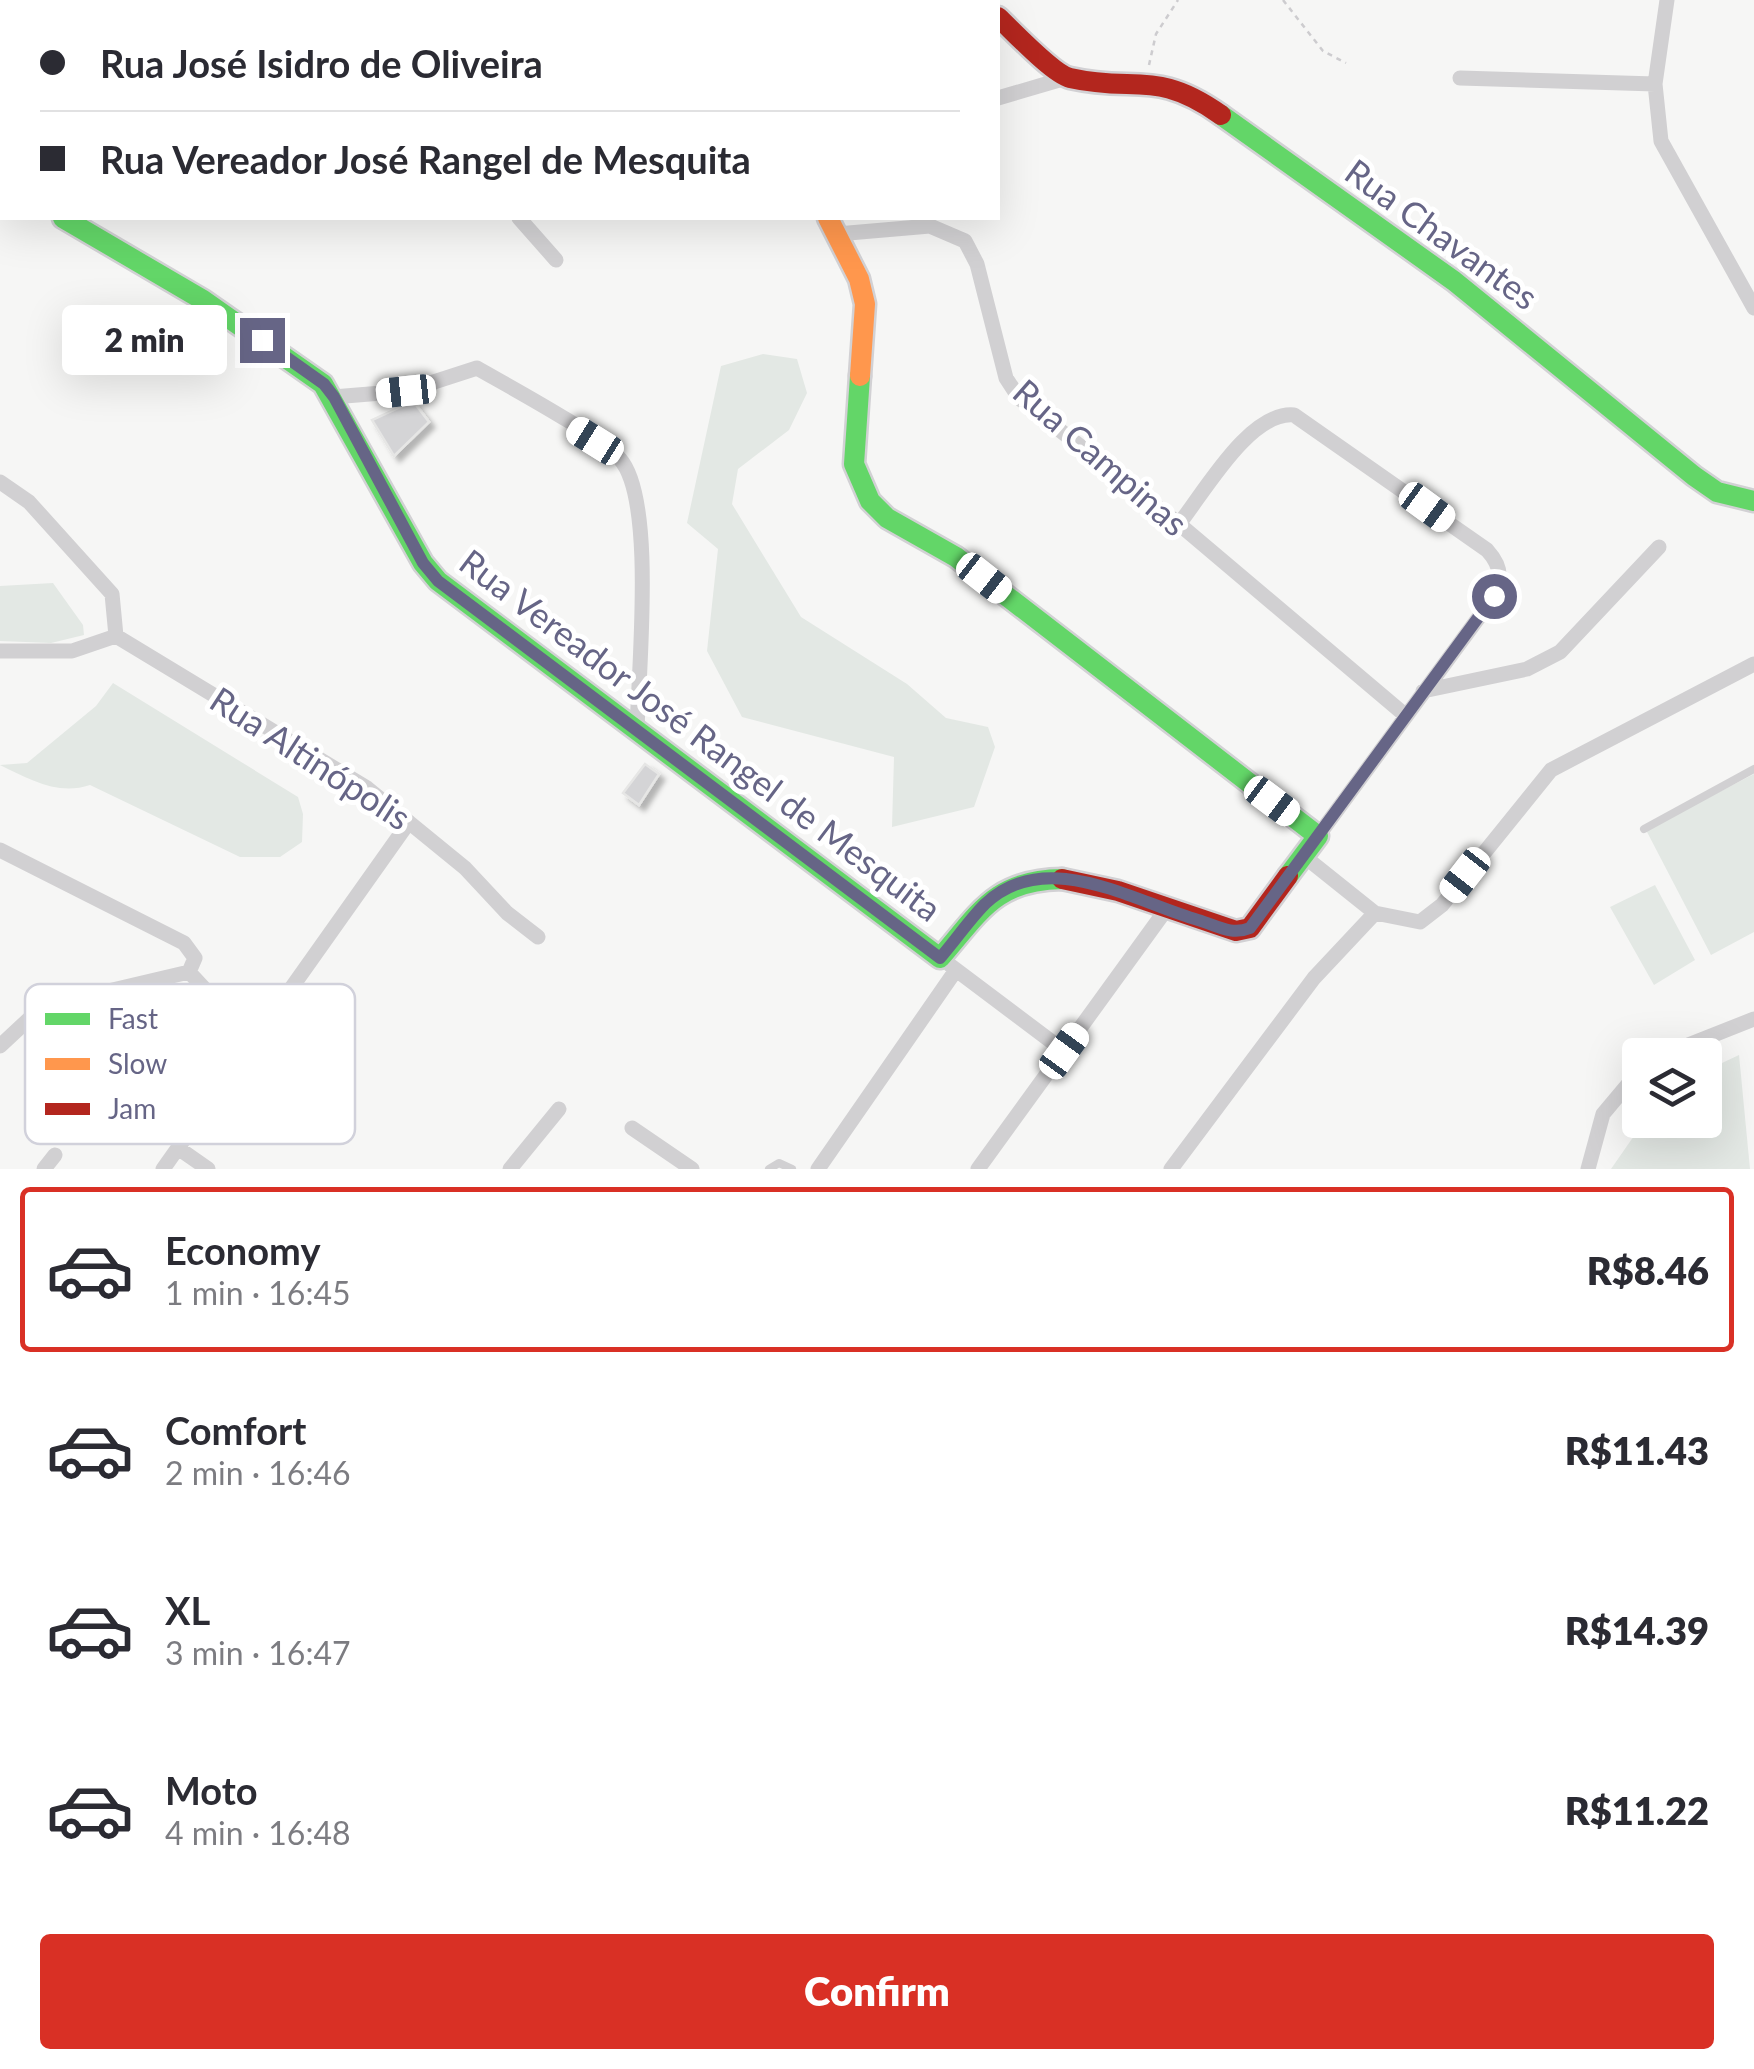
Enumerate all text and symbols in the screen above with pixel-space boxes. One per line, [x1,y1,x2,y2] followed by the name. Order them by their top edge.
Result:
[100,40,543,86] text: Rua José Isidro de Oliveira
[100,136,751,182] text: Rua Vereador José Rangel de Mesquita
[1338,150,1547,317] street label: Rua Chavantes
[62,305,227,375] callout: 2 min
[240,318,285,363] route end
[105,320,184,359] text: 2 min
[1006,370,1197,543] street label: Rua Campinas
[375,373,437,409] car
[562,412,628,470] car
[1394,477,1460,537] car
[452,540,950,929] street label: Rua Vereador José Rangel de Mesquita
[951,548,1017,608] car
[1472,574,1517,619] route start
[203,677,419,838] street label: Rua Altinópolis
[1239,771,1305,831] car
[1435,842,1495,908] car
[25,984,355,1144] legend
[108,1001,158,1035] text: Fast
[1034,1018,1094,1084] car
[1622,1038,1722,1138] map controls
[1622,1038,1722,1138] button: layers
[108,1046,167,1080] text: Slow
[108,1091,156,1125] text: Jam
[45,1225,135,1315] icon: car
[165,1227,320,1273] text: Economy
[1587,1247,1709,1293] text: R$8.46
[165,1273,351,1312] text: 1 min · 16:45
[45,1405,135,1495] icon: car
[165,1407,306,1453] text: Comfort
[1565,1427,1709,1473] text: R$11.43
[165,1453,351,1492] text: 2 min · 16:46
[45,1585,135,1675] icon: car
[165,1587,210,1633] text: XL
[1565,1607,1709,1653] text: R$14.39
[165,1633,351,1672] text: 3 min · 16:47
[45,1765,135,1855] icon: car
[165,1767,258,1813] text: Moto
[1565,1787,1709,1833] text: R$11.22
[165,1813,351,1852] text: 4 min · 16:48
[40,1934,1714,2049] button: Confirm

